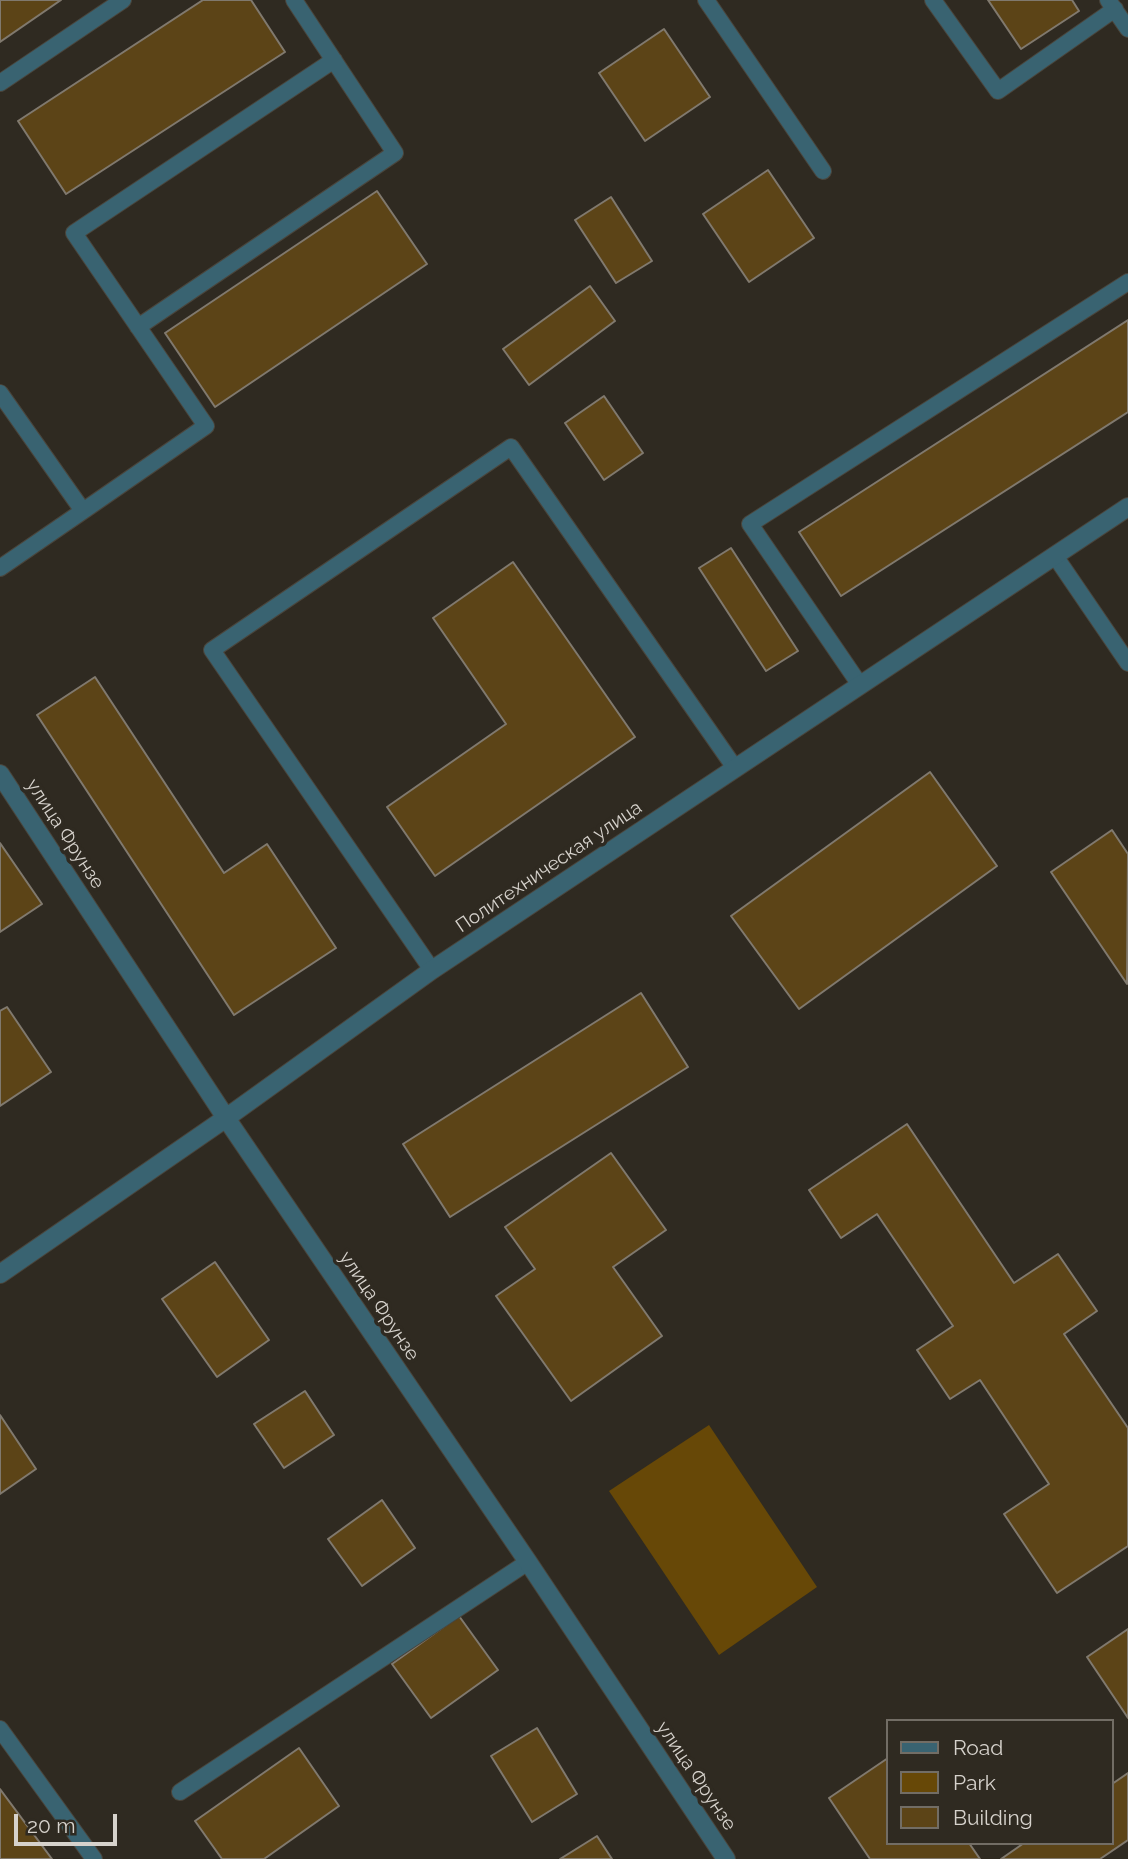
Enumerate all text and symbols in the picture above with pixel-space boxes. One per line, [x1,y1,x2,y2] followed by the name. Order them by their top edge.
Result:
[21,775,109,893] street label: улица Фрунзе
[452,796,646,938] street label: Политехническая улица
[334,1247,424,1365] street label: улица Фрунзе
[651,1717,741,1835] street label: улица Фрунзе
[886,1719,1114,1845] legend
[953,1735,1003,1760] text: Road
[953,1770,996,1795] text: Park
[18,1800,121,1844] scale bar
[953,1805,1033,1830] text: Building
[27,1813,75,1838] text: 20 m

